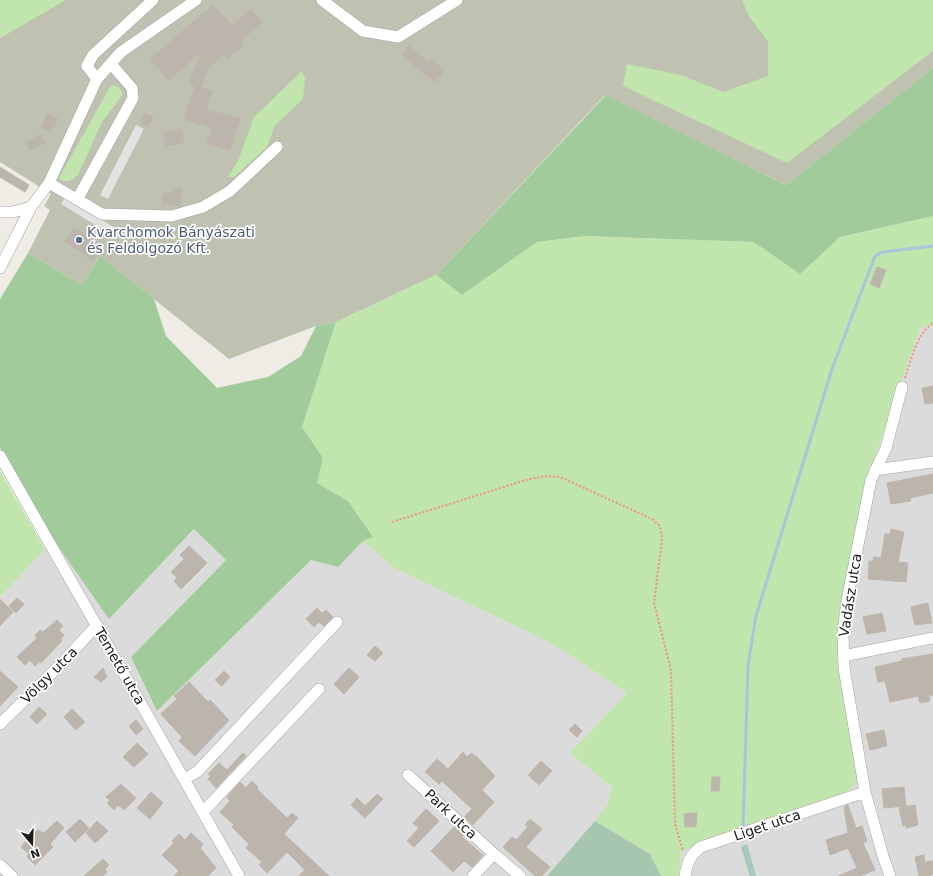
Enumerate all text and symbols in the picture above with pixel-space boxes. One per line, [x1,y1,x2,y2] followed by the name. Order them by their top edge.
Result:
[87,224,255,256] place label: Kvarchomok Bányászati és Feldolgozó Kft.
[74,235,84,245] marker: Kvarchomok Bányászati és Feldolgozó Kft.
[836,552,864,638] street label: Vadász utca
[91,624,148,707] street label: Temető utca
[17,643,81,707] street label: Völgy utca
[422,786,480,842] street label: Park utca
[731,806,803,844] street label: Liget utca
[12,824,52,864] north arrow
[29,845,42,861] text: N

